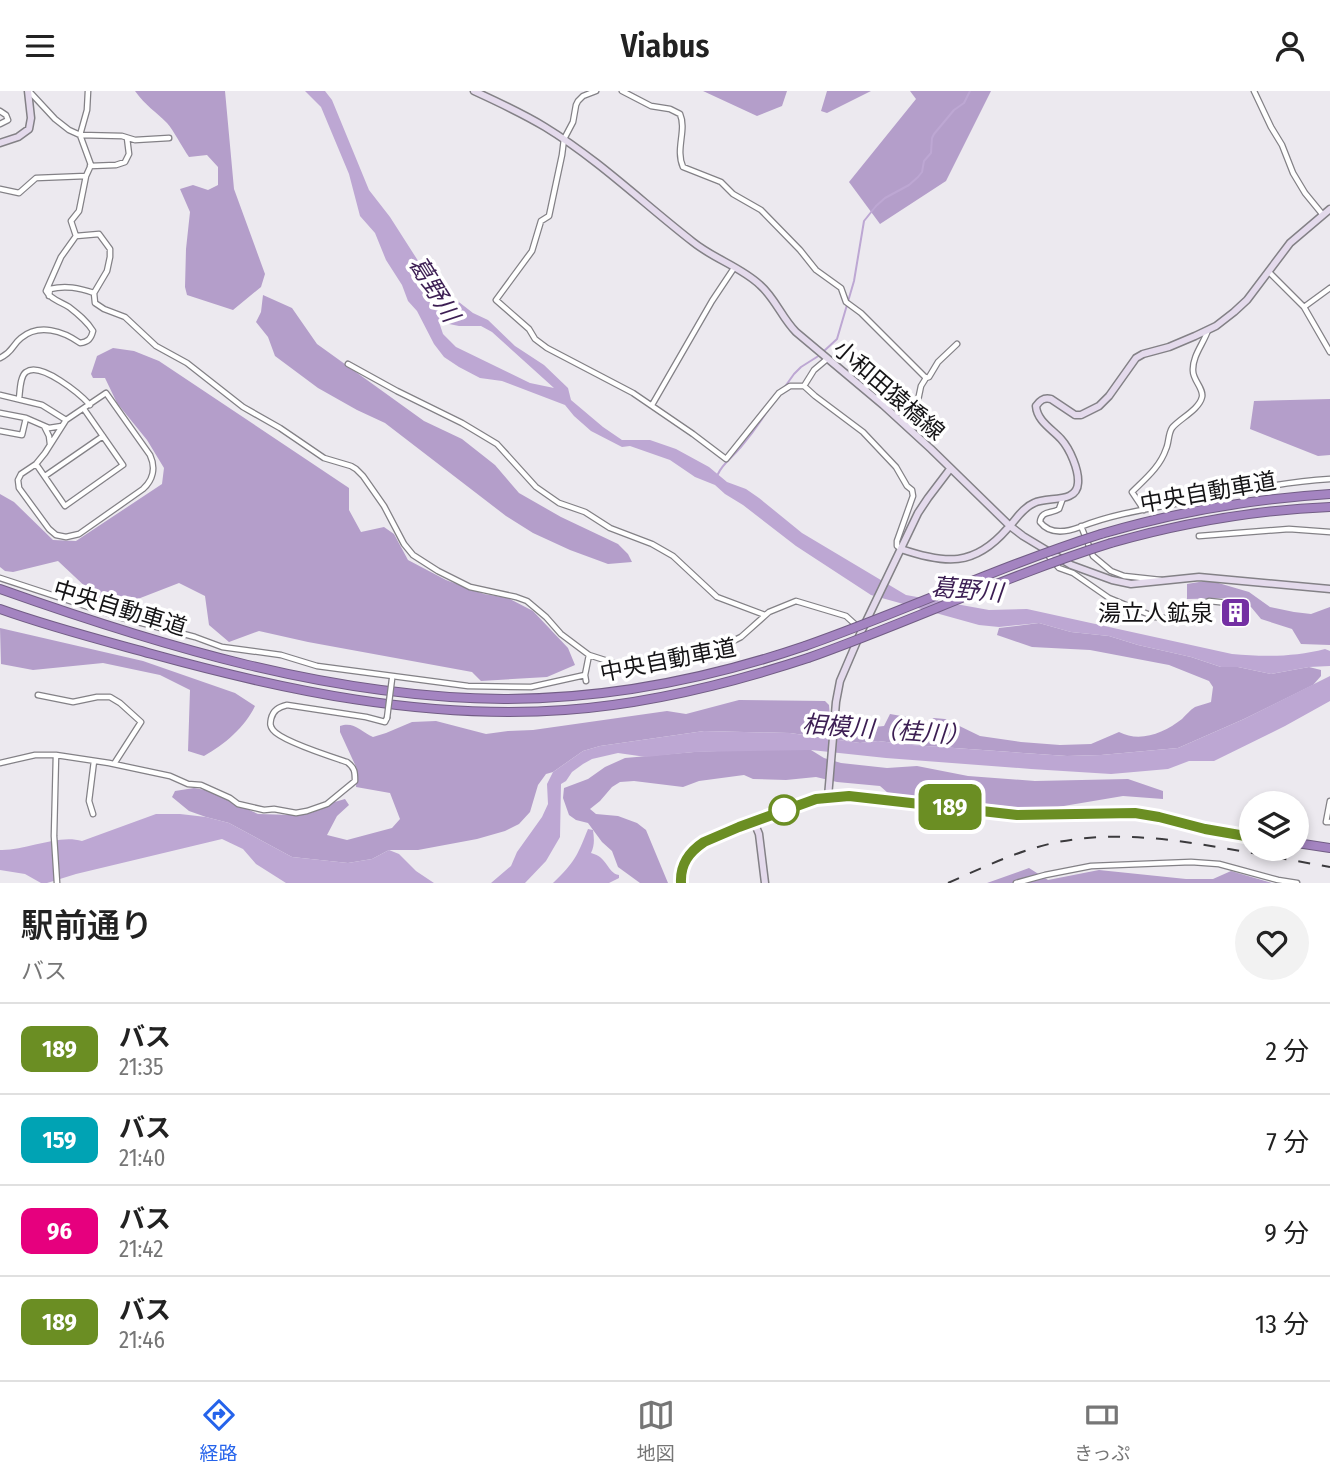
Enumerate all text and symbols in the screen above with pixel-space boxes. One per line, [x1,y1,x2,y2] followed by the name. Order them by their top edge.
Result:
[21,27,59,65] icon: menu
[621,27,709,65] text: Viabus
[1271,27,1309,65] icon: person
[403,251,467,329] water label: 葛野川
[828,334,950,446] street label: 小和田猿橋線
[1138,466,1278,518] street label: 中央自動車道
[930,573,1007,607] water label: 葛野川
[50,574,190,642] street label: 中央自動車道
[1219,596,1253,630] building icon: 湯立人鉱泉
[1098,599,1213,627] place label: 湯立人鉱泉
[598,633,738,687] street label: 中央自動車道
[801,710,971,750] water label: 相模川（桂川）
[910,784,990,830] line badge: 189
[1239,791,1309,861] map controls
[1239,791,1309,861] button: layers
[933,793,967,821] text: 189
[769,795,799,825] unlabelled marker
[21,906,153,946] text: 駅前通り
[1235,906,1309,980] button: heart
[21,957,67,985] text: バス
[119,1022,171,1053] text: バス
[42,1035,77,1063] text: 189
[1265,1036,1309,1067] text: 2 分
[119,1053,164,1081] text: 21:35
[119,1113,171,1144] text: バス
[43,1126,76,1154] text: 159
[1266,1127,1309,1158] text: 7 分
[119,1144,165,1172] text: 21:40
[119,1204,171,1235] text: バス
[47,1217,72,1245] text: 96
[1264,1218,1309,1249] text: 9 分
[119,1235,163,1263] text: 21:42
[119,1295,171,1326] text: バス
[42,1308,77,1336] text: 189
[1255,1309,1309,1340] text: 13 分
[119,1326,165,1354] text: 21:46
[200,1396,238,1465] tab: 経路
[637,1396,675,1465] tab: 地図
[1074,1396,1130,1465] tab: きっぷ

